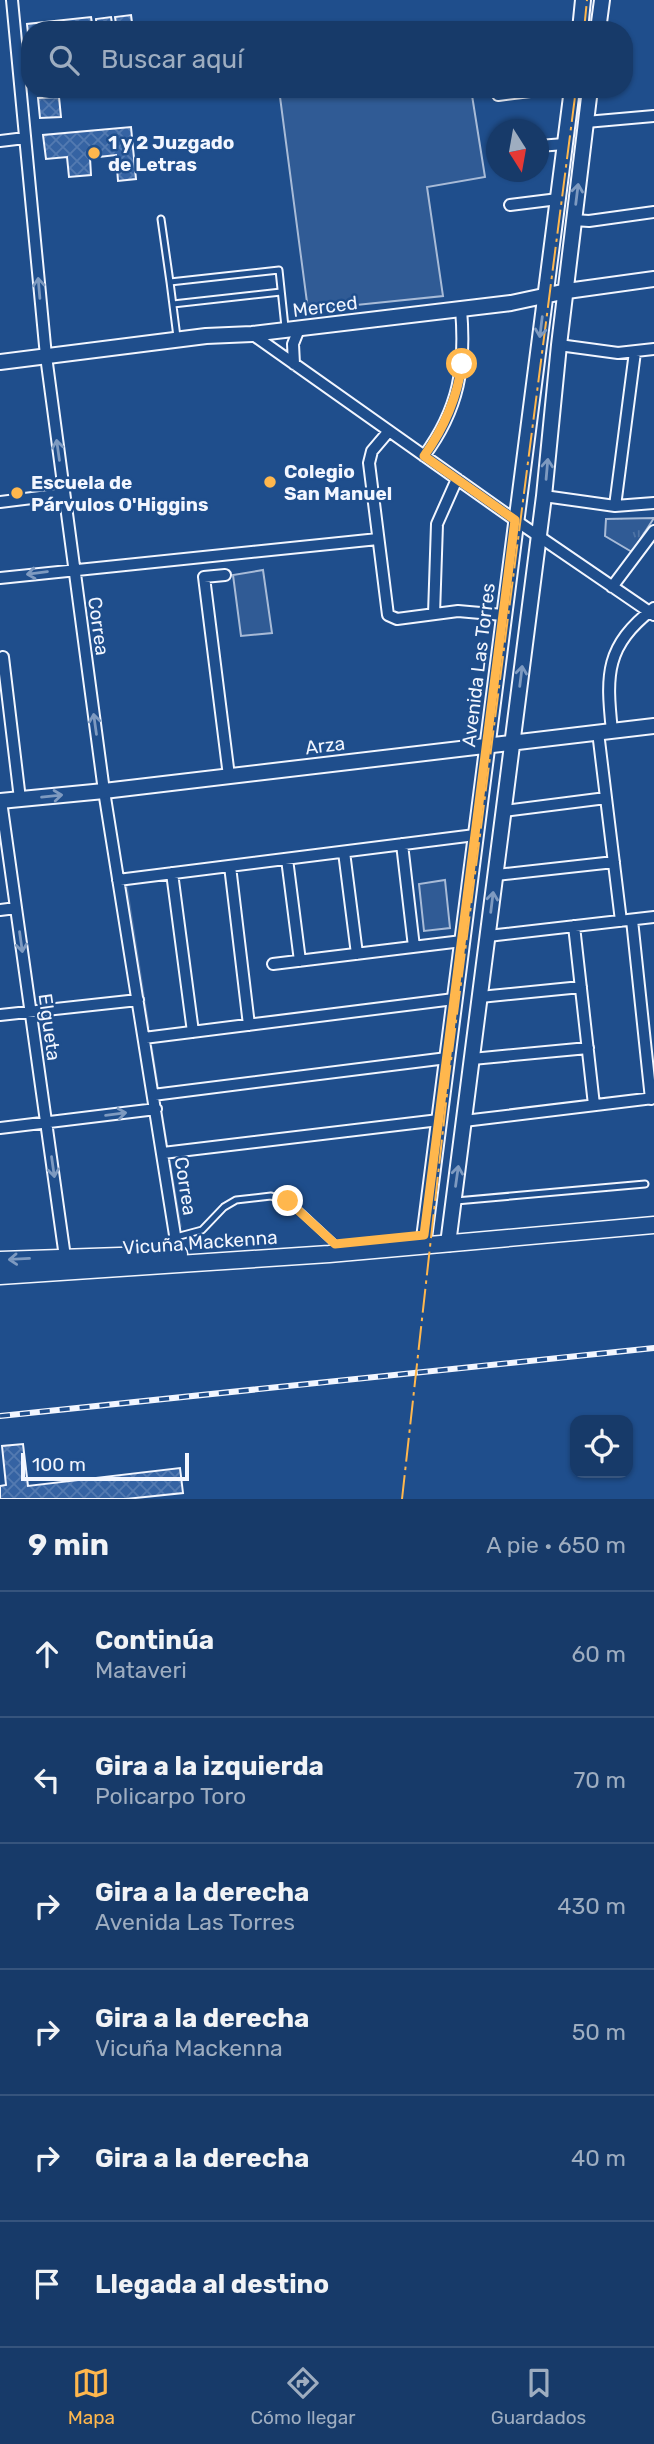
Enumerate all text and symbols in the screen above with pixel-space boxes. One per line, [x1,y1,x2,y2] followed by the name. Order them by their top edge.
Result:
[21,21,633,98] search box
[45,41,83,79] icon: search
[101,44,243,75] text: Buscar aquí
[486,119,549,182] north arrow
[108,131,234,176] place label: 1 y 2 Juzgado de Letras
[86,145,102,161] marker: 1 y 2 Juzgado de Letras
[570,183,583,206] one-way arrow
[32,278,45,300] one-way arrow
[291,291,359,322] street label: Merced
[534,315,547,338] one-way arrow
[446,348,477,379] route start
[51,439,64,462] one-way arrow
[541,458,554,481] one-way arrow
[284,460,392,505] place label: Colegio San Manuel
[31,471,209,516] place label: Escuela de Párvulos O'Higgins
[262,474,278,490] marker: Colegio San Manuel
[9,485,25,501] marker: Escuela de Párvulos O'Higgins
[26,567,49,580] one-way arrow
[457,582,500,748] street label: Avenida Las Torres
[83,595,114,657] street label: Correa
[515,665,528,688] one-way arrow
[88,713,101,736] one-way arrow
[304,732,346,759] street label: Arza
[40,790,63,803] one-way arrow
[486,891,499,914] one-way arrow
[14,930,27,952] one-way arrow
[33,992,66,1062] street label: Elgueta
[105,1108,127,1121] one-way arrow
[46,1155,59,1178] one-way arrow
[170,1155,201,1217] street label: Correa
[450,1165,463,1188] one-way arrow
[272,1185,303,1216] route end
[122,1226,278,1259] street label: Vicuña Mackenna
[8,1252,31,1265] one-way arrow
[570,1415,633,1478] map controls
[570,1415,633,1478] button: locate
[21,1450,189,1482] scale bar
[32,1453,86,1476] text: 100 m
[28,1527,109,1563] text: 9 min
[486,1531,626,1559] text: A pie · 650 m
[95,1625,214,1656] text: Continúa
[28,1635,66,1673] icon: ahead
[571,1640,626,1668] text: 60 m
[95,1656,187,1684] text: Mataveri
[95,1751,324,1782] text: Gira a la izquierda
[28,1761,66,1799] icon: left
[574,1766,626,1794] text: 70 m
[95,1782,246,1810] text: Policarpo Toro
[95,1877,309,1908] text: Gira a la derecha
[28,1887,66,1925] icon: right
[557,1892,626,1920] text: 430 m
[95,1908,295,1936] text: Avenida Las Torres
[95,2003,309,2034] text: Gira a la derecha
[28,2013,66,2051] icon: right
[572,2018,626,2046] text: 50 m
[95,2034,283,2062] text: Vicuña Mackenna
[28,2139,66,2177] icon: right
[95,2143,309,2174] text: Gira a la derecha
[571,2144,626,2172] text: 40 m
[28,2265,66,2303] icon: arrive
[95,2269,329,2300] text: Llegada al destino
[68,2364,115,2429] tab: Mapa
[250,2364,355,2429] tab: Cómo llegar
[491,2364,586,2429] tab: Guardados

